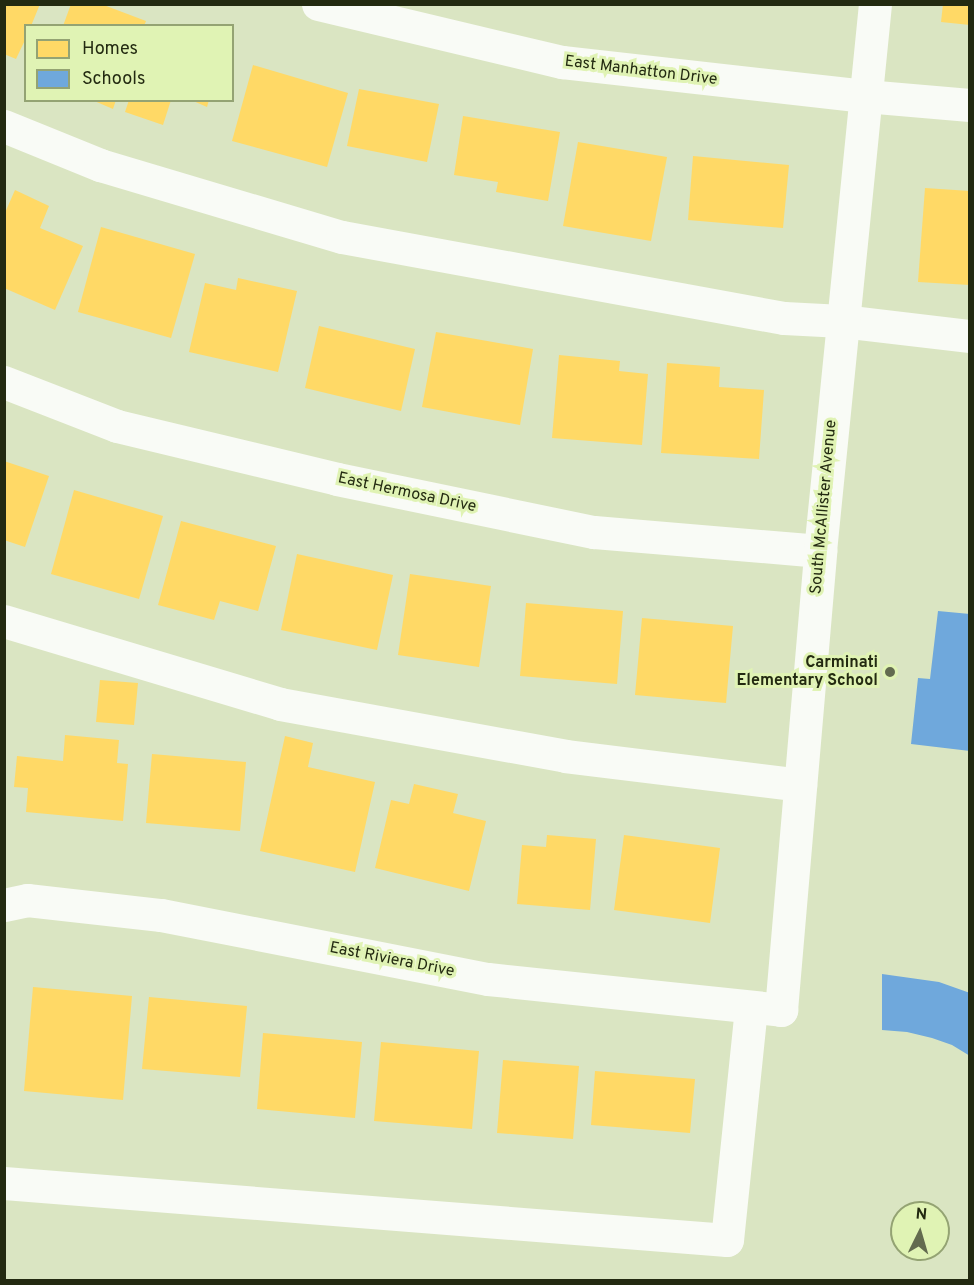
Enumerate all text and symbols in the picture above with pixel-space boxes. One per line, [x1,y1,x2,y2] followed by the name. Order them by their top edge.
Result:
[24,24,234,102] legend
[82,38,138,61] text: Homes
[564,52,718,90] street label: East Manhatton Drive
[82,68,145,91] text: Schools
[807,419,841,595] street label: South McAllister Avenue
[336,469,478,517] street label: East Hermosa Drive
[736,653,878,691] place label: Carminati Elementary School
[883,665,897,679] marker: Carminati Elementary School
[328,938,456,982] street label: East Riviera Drive
[890,1201,950,1261] north arrow
[915,1205,928,1226] text: N

